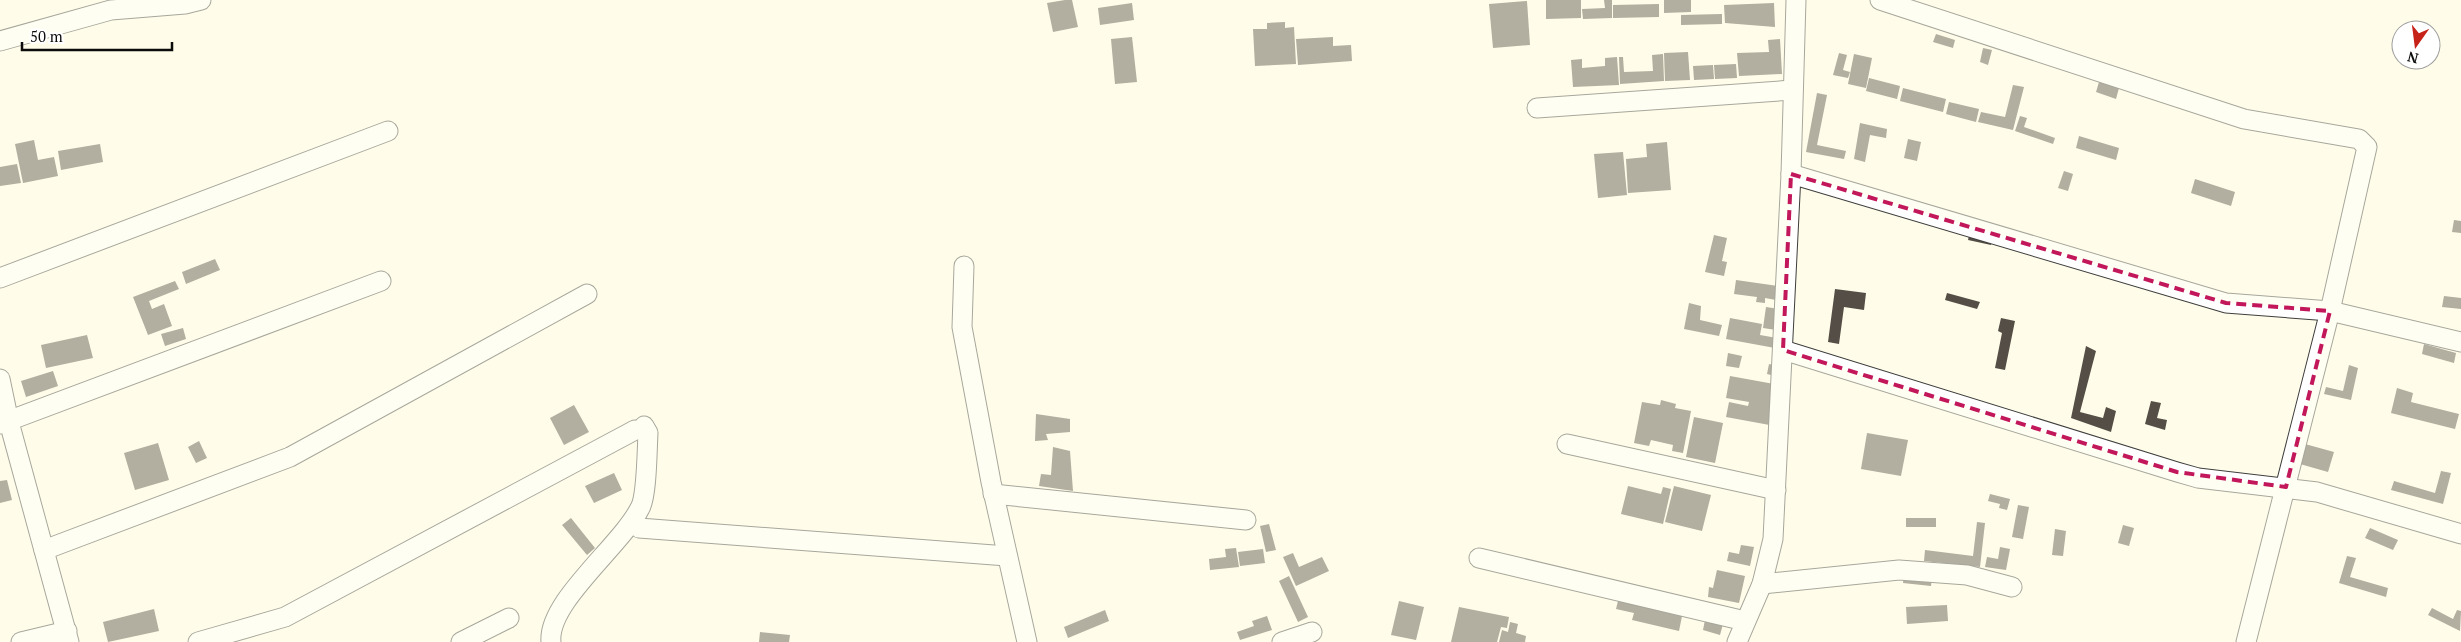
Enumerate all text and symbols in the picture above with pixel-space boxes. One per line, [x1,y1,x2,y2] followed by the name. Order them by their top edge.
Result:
[22,20,172,52] scale bar
[2391,20,2441,70] north arrow
[30,26,63,46] text: 50 m
[2405,48,2420,69] text: N

